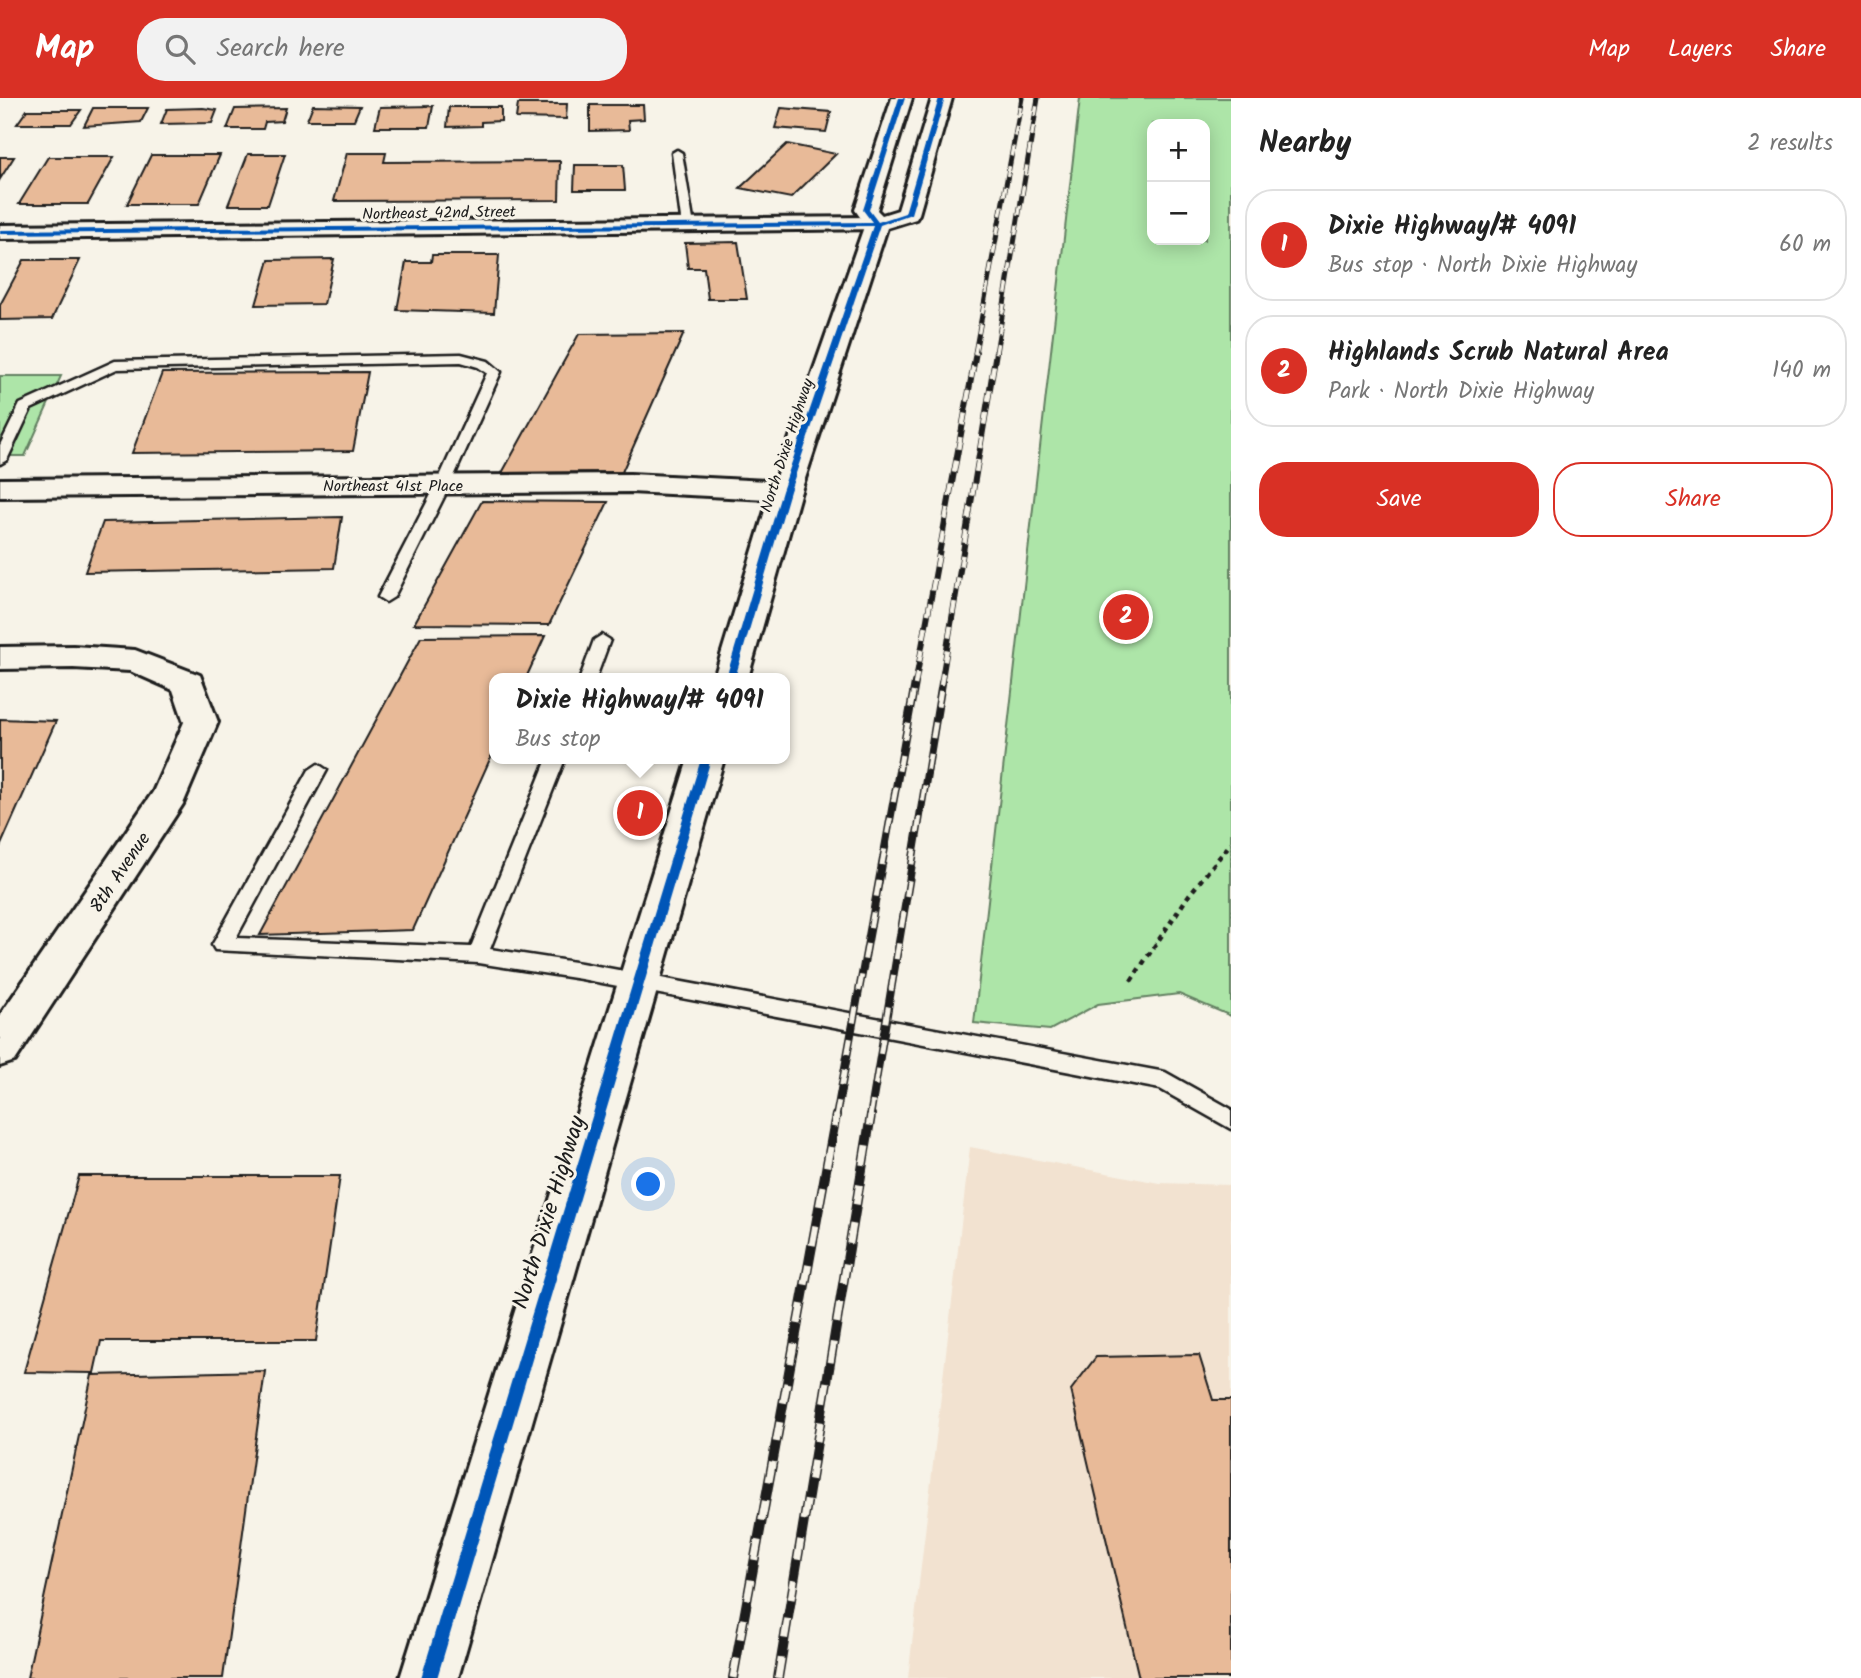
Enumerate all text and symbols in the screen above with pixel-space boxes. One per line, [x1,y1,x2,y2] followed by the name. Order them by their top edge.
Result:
[137,18,627,81] search box
[35,23,95,76] text: Map
[217,28,345,70] text: Search here
[161,30,199,68] icon: search
[1588,30,1630,69] text: Map
[1668,30,1732,69] text: Layers
[1770,30,1826,69] text: Share
[1147,119,1210,245] map controls
[1147,119,1210,182] button: +
[1259,120,1351,168] text: Nearby
[1747,126,1833,162] text: 2 results
[1147,182,1210,245] button: −
[362,200,517,227] street label: Northeast 42nd Street
[1328,206,1576,248] text: Dixie Highway/# 4091
[1281,227,1287,263] text: 1
[1779,227,1831,263] text: 60 m
[1328,248,1637,284] text: Bus stop · North Dixie Highway
[1328,332,1669,374] text: Highlands Scrub Natural Area
[1277,353,1291,389] text: 2
[1772,353,1831,389] text: 140 m
[1328,374,1594,410] text: Park · North Dixie Highway
[754,375,821,516] street label: North Dixie Highway
[1259,462,1539,537] button: Save
[1553,462,1833,537] button: Share
[323,474,463,499] street label: Northeast 41st Place
[1103,591,1149,643] pin: 2
[489,673,790,764] popup
[515,680,764,722] text: Dixie Highway/# 4091
[515,722,600,758] text: Bus stop
[617,787,663,839] pin: 1
[82,826,159,920] street label: 8th Avenue
[503,1111,596,1314] street label: North Dixie Highway
[631,1167,665,1201] your location

